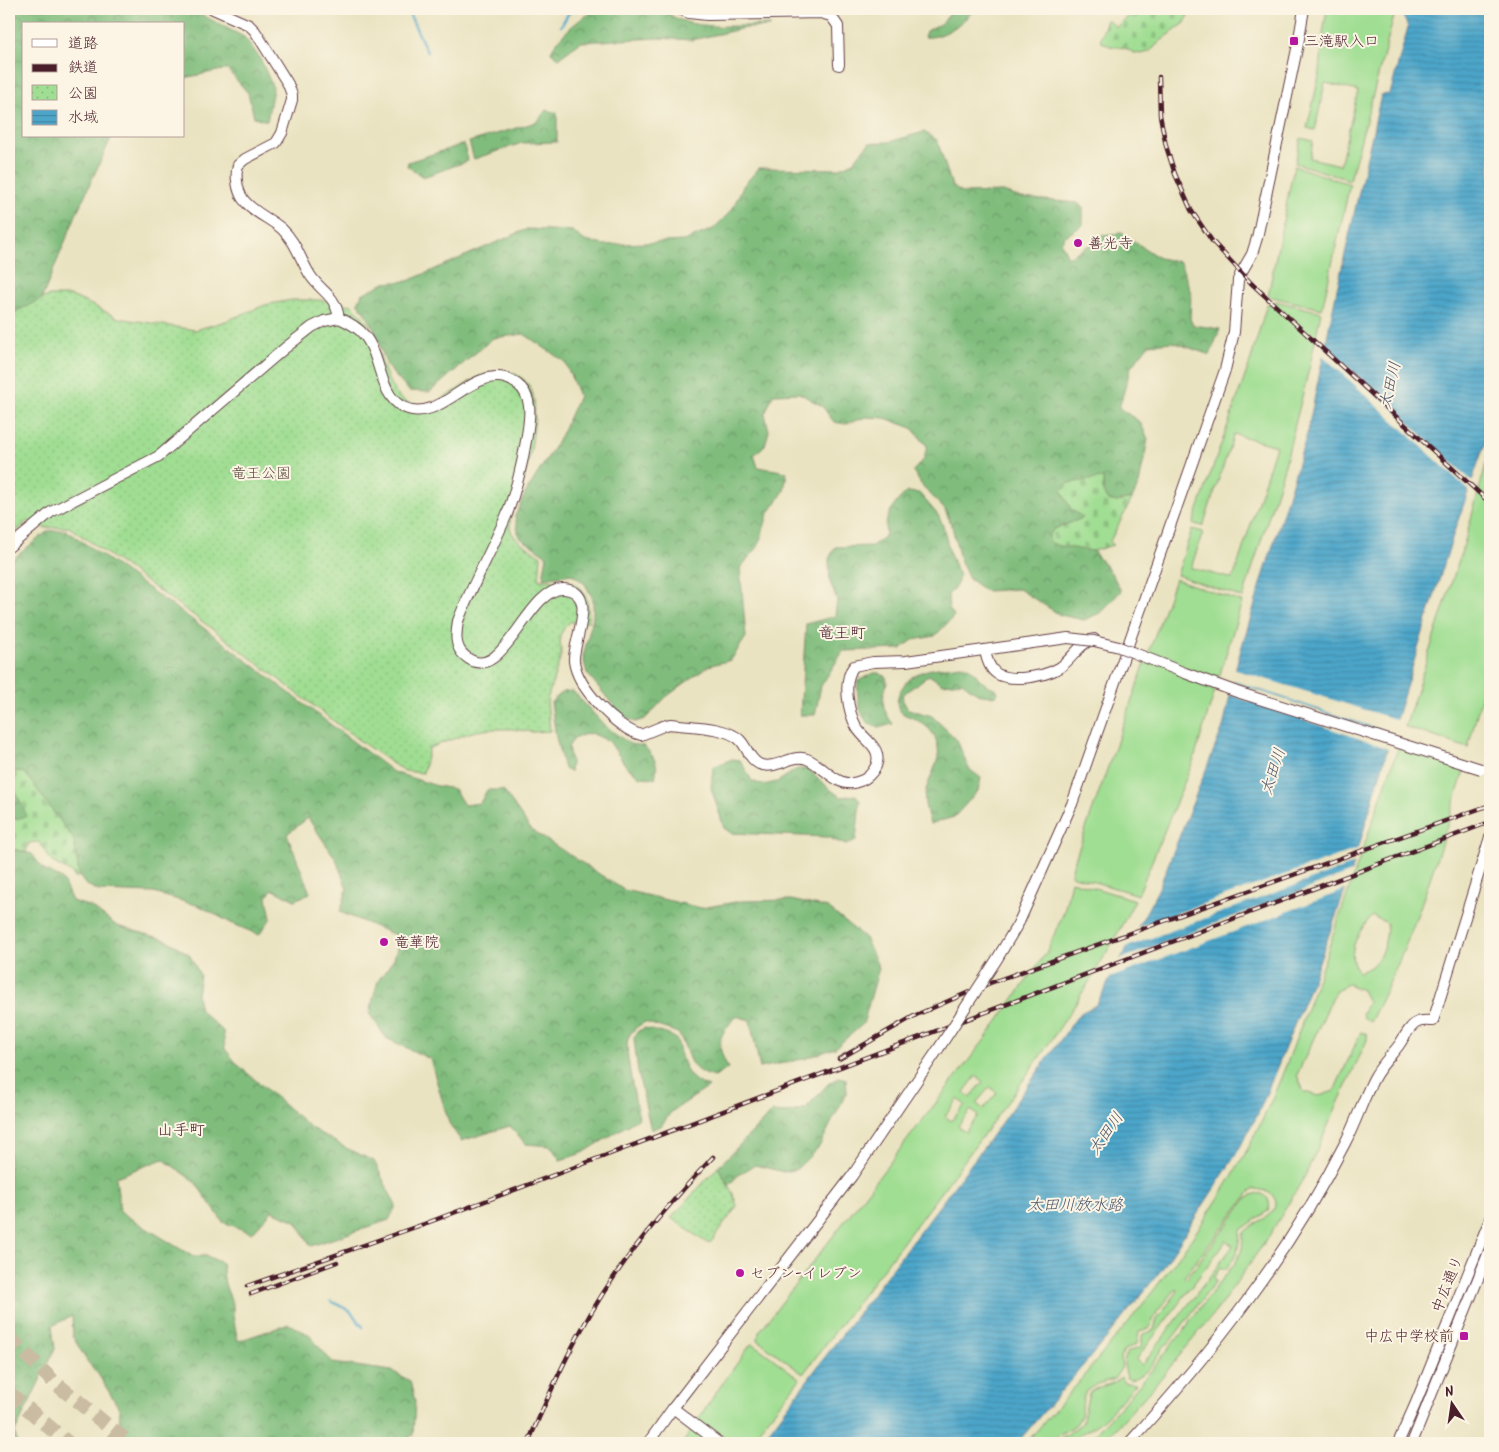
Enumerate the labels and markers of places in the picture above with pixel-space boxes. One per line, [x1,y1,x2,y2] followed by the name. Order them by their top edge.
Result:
[1304,30,1379,54] place label: 三滝駅入口
[1288,35,1300,47] marker: 三滝駅入口
[1088,232,1133,256] place label: 善光寺
[1072,237,1084,249] marker: 善光寺
[394,931,439,955] place label: 竜華院
[378,936,390,948] marker: 竜華院
[750,1262,862,1286] place label: セブン-イレブン
[734,1267,746,1279] marker: セブン-イレブン
[1364,1325,1454,1349] place label: 中広中学校前
[1458,1330,1470,1342] marker: 中広中学校前

